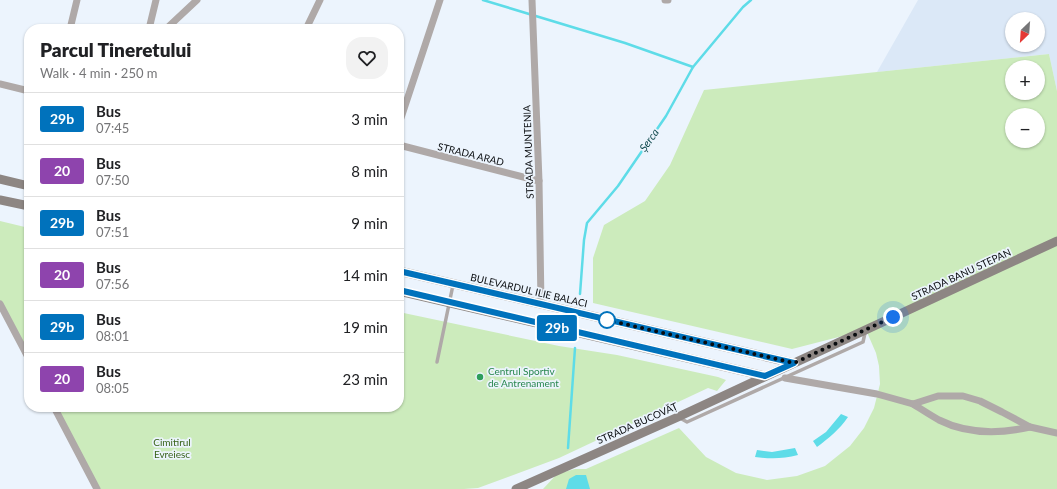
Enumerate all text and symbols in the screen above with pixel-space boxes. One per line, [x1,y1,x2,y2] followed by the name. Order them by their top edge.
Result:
[1005,12,1045,52] north arrow
[1005,12,1045,148] map controls
[346,37,388,79] button: heart
[40,38,191,61] text: Parcul Tineretului
[1005,60,1045,100] button: +
[40,65,158,81] text: Walk · 4 min · 250 m
[96,102,121,120] text: Bus
[520,105,536,199] street label: STRADA MUNTENIA
[1005,108,1045,148] button: −
[50,110,74,127] text: 29b
[351,110,388,128] text: 3 min
[96,120,129,136] text: 07:45
[636,125,661,154] water label: Șerca
[437,140,506,168] street label: STRADA ARAD
[96,154,121,172] text: Bus
[54,162,70,179] text: 20
[351,162,388,180] text: 8 min
[96,172,129,188] text: 07:50
[96,206,121,224] text: Bus
[50,214,74,231] text: 29b
[351,214,388,232] text: 9 min
[96,224,129,240] text: 07:51
[909,246,1013,302] street label: STRADA BANU STEPAN
[96,258,121,276] text: Bus
[54,266,70,283] text: 20
[342,266,388,284] text: 14 min
[469,271,589,309] street label: BULEVARDUL ILIE BALACI
[96,276,129,292] text: 07:56
[883,307,903,327] your location
[96,310,121,328] text: Bus
[598,311,616,329] unlabelled marker
[534,315,580,341] line badge: 29b
[50,318,74,335] text: 29b
[342,318,388,336] text: 19 min
[545,319,569,336] text: 29b
[96,328,129,344] text: 08:01
[96,362,121,380] text: Bus
[488,365,559,389] place label: Centrul Sportiv de Antrenament
[54,370,70,387] text: 20
[342,370,388,388] text: 23 min
[475,372,485,382] marker: Centrul Sportiv de Antrenament
[96,380,129,396] text: 08:05
[595,400,679,446] street label: STRADA BUCOVĂȚ
[153,436,191,460] park label: Cimitirul Evreiesc

